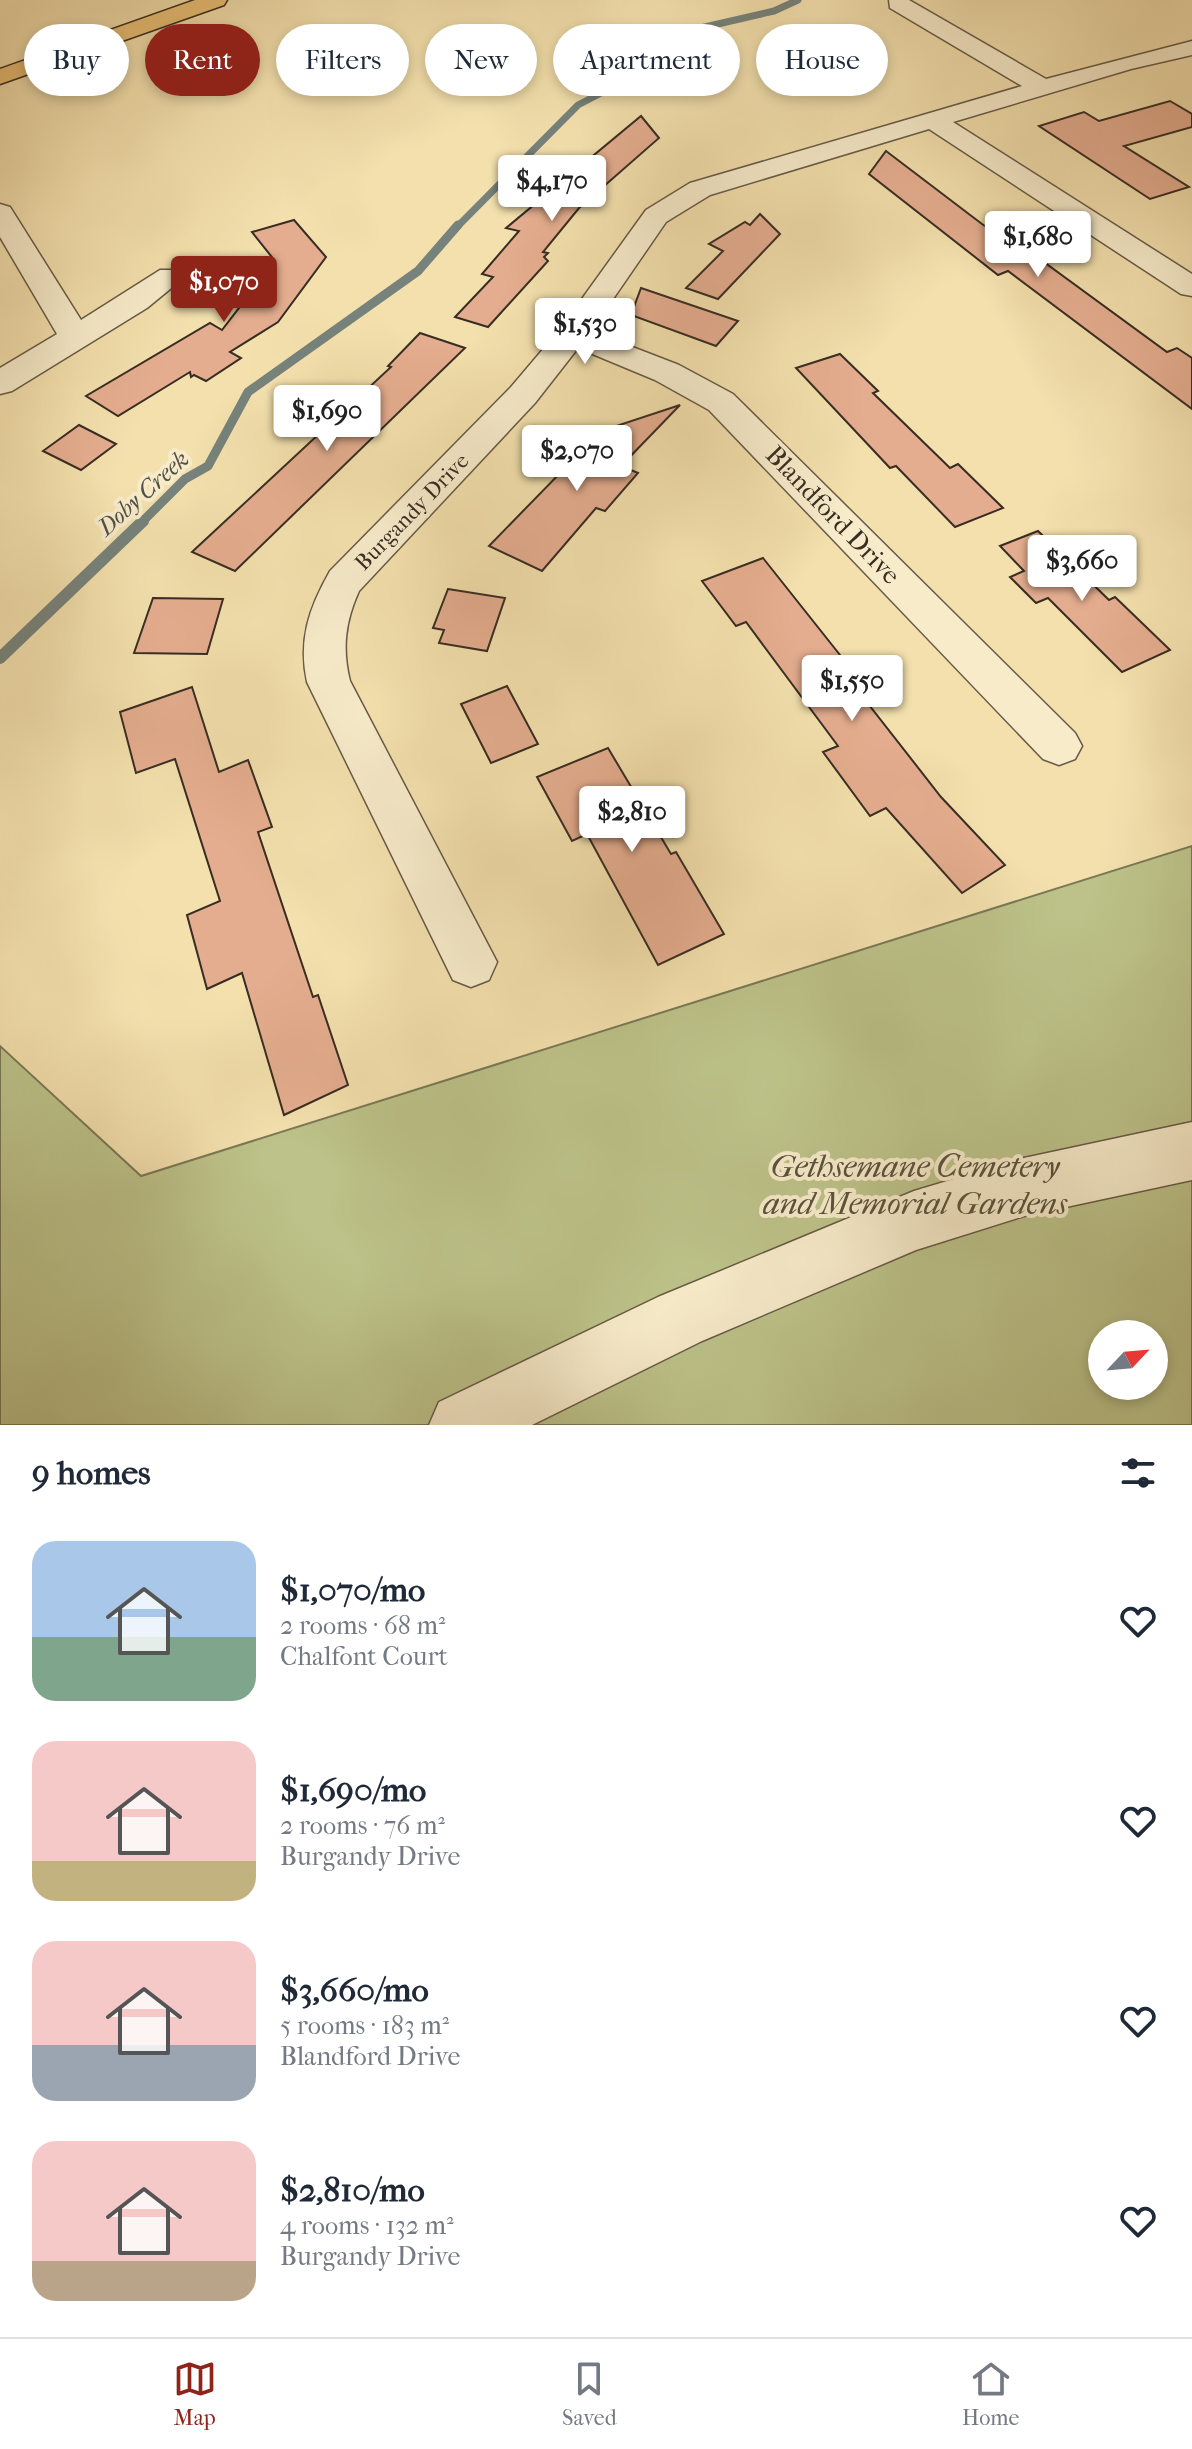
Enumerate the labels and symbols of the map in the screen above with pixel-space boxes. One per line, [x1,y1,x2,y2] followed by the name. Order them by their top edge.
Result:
[487,155,617,223] pin: $4,170
[973,211,1103,279] pin: $1,680
[159,256,289,324] pin: $1,070
[520,298,650,366] pin: $1,530
[262,385,392,453] pin: $1,690
[512,425,642,493] pin: $2,070
[759,439,907,591] street label: Blandford Drive
[90,445,194,542] water label: Doby Creek
[350,448,474,576] street label: Burgandy Drive
[1017,535,1147,603] pin: $3,660
[787,655,917,723] pin: $1,550
[567,786,697,854] pin: $2,810
[763,1148,1068,1222] park label: Gethsemane Cemetery and Memorial Gardens
[1088,1320,1168,1400] north arrow

